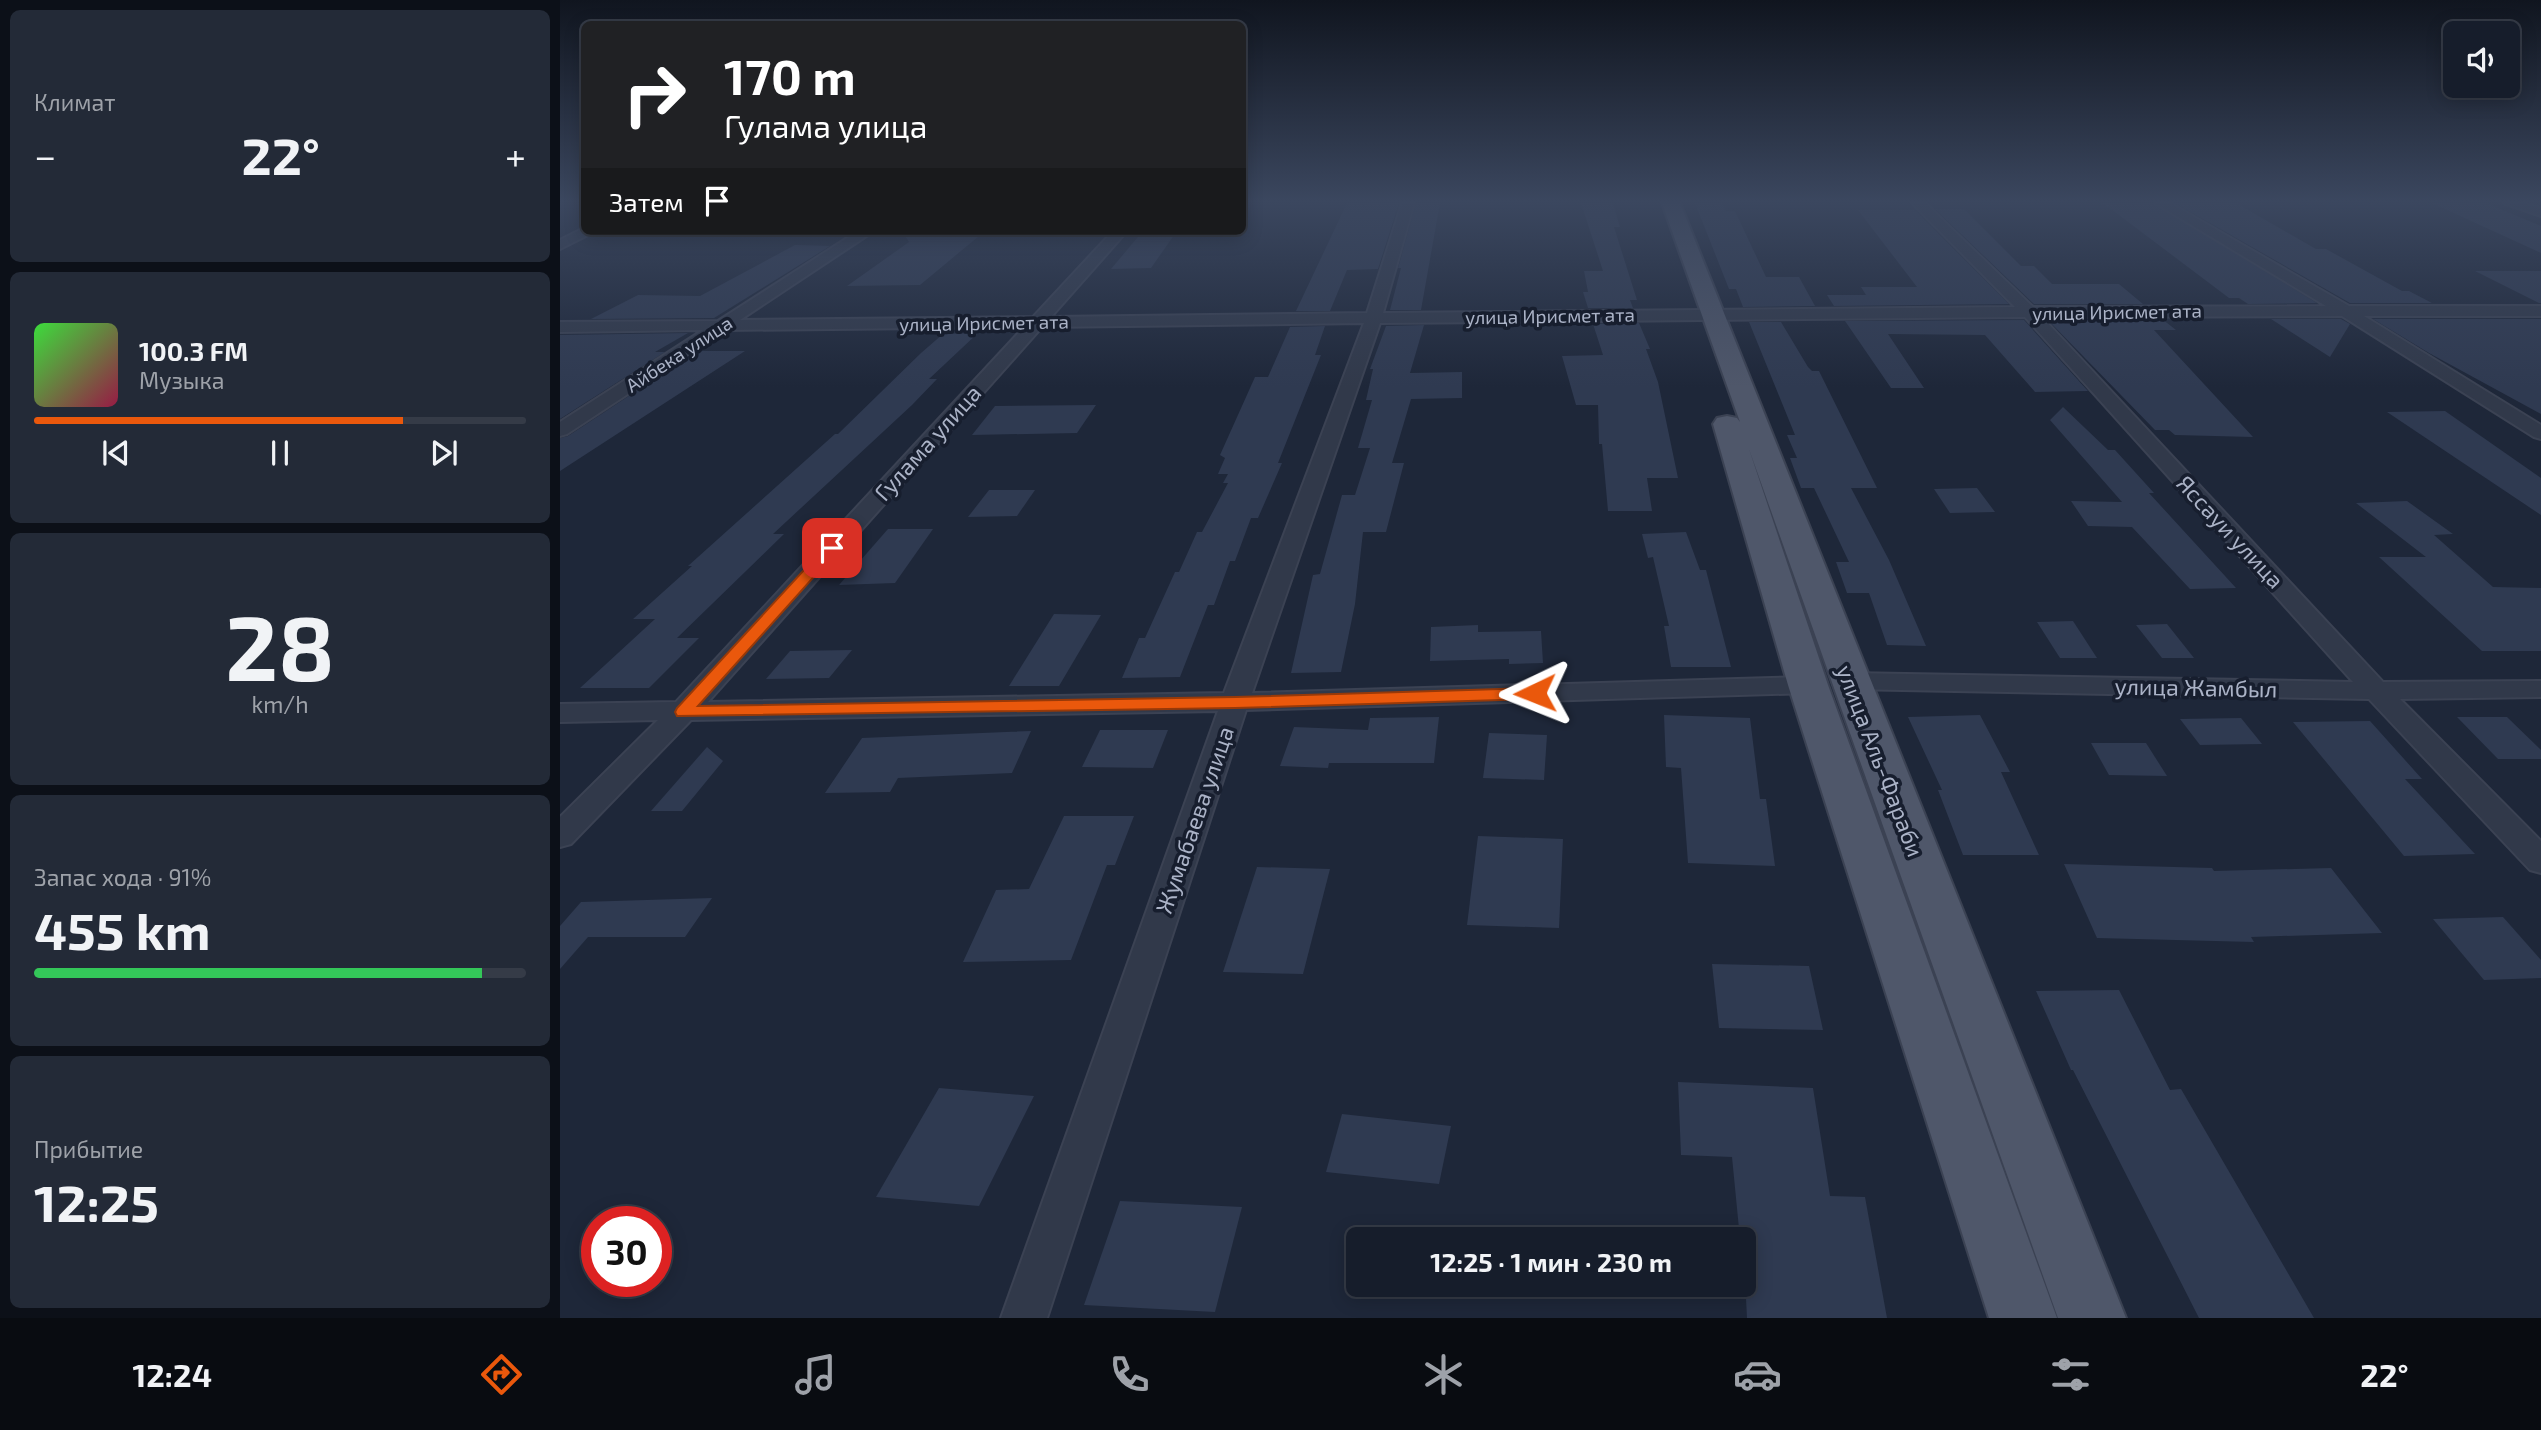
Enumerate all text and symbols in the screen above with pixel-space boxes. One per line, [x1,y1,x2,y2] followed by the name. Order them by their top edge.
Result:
[2443,21,2520,98] map controls
[2443,21,2520,98] button: sound
[724,46,856,105] text: 170 m
[609,49,700,140] icon: right
[34,88,115,116] text: Климат
[724,106,927,144] text: Гулама улица
[241,123,320,185] text: 22°
[34,132,56,178] text: −
[505,132,526,178] text: +
[698,182,736,220] icon: arrive
[609,186,684,217] text: Затем
[2032,299,2202,325] street label: улица Ирисмет ата
[1465,303,1635,329] street label: улица Ирисмет ата
[899,310,1069,336] street label: улица Ирисмет ата
[621,311,737,397] street label: Айбека улица
[139,335,248,366] text: 100.3 FM
[139,366,224,394] text: Музыка
[868,379,987,507] street label: Гулама улица
[97,434,135,472] icon: previous
[261,434,299,472] icon: pause
[425,434,463,472] icon: next
[2171,469,2290,594] street label: Яссауи улица
[802,518,862,578] pin
[813,529,851,567] icon: arrive
[225,590,335,699] text: 28
[1498,656,1572,730] position arrow
[1831,661,1930,861] street label: улица Аль-Фараби
[2114,672,2278,703] street label: улица Жамбыл
[251,690,309,718] text: km/h
[1149,723,1240,917] street label: Жумабаева улица
[34,863,211,891] text: Запас хода · 91%
[34,898,211,960] text: 455 km
[34,1135,143,1163] text: Прибытие
[34,1170,159,1232] text: 12:25
[581,1206,672,1297] speed limit sign: 30
[1430,1246,1672,1277] text: 12:25 · 1 мин · 230 m
[477,1350,526,1399] icon: directions
[791,1350,840,1399] icon: music
[1105,1350,1154,1399] icon: phone
[1419,1350,1468,1399] icon: climate
[1733,1350,1782,1399] icon: car
[2046,1350,2095,1399] icon: filters
[132,1355,212,1393] text: 12:24
[2360,1355,2409,1393] text: 22°

